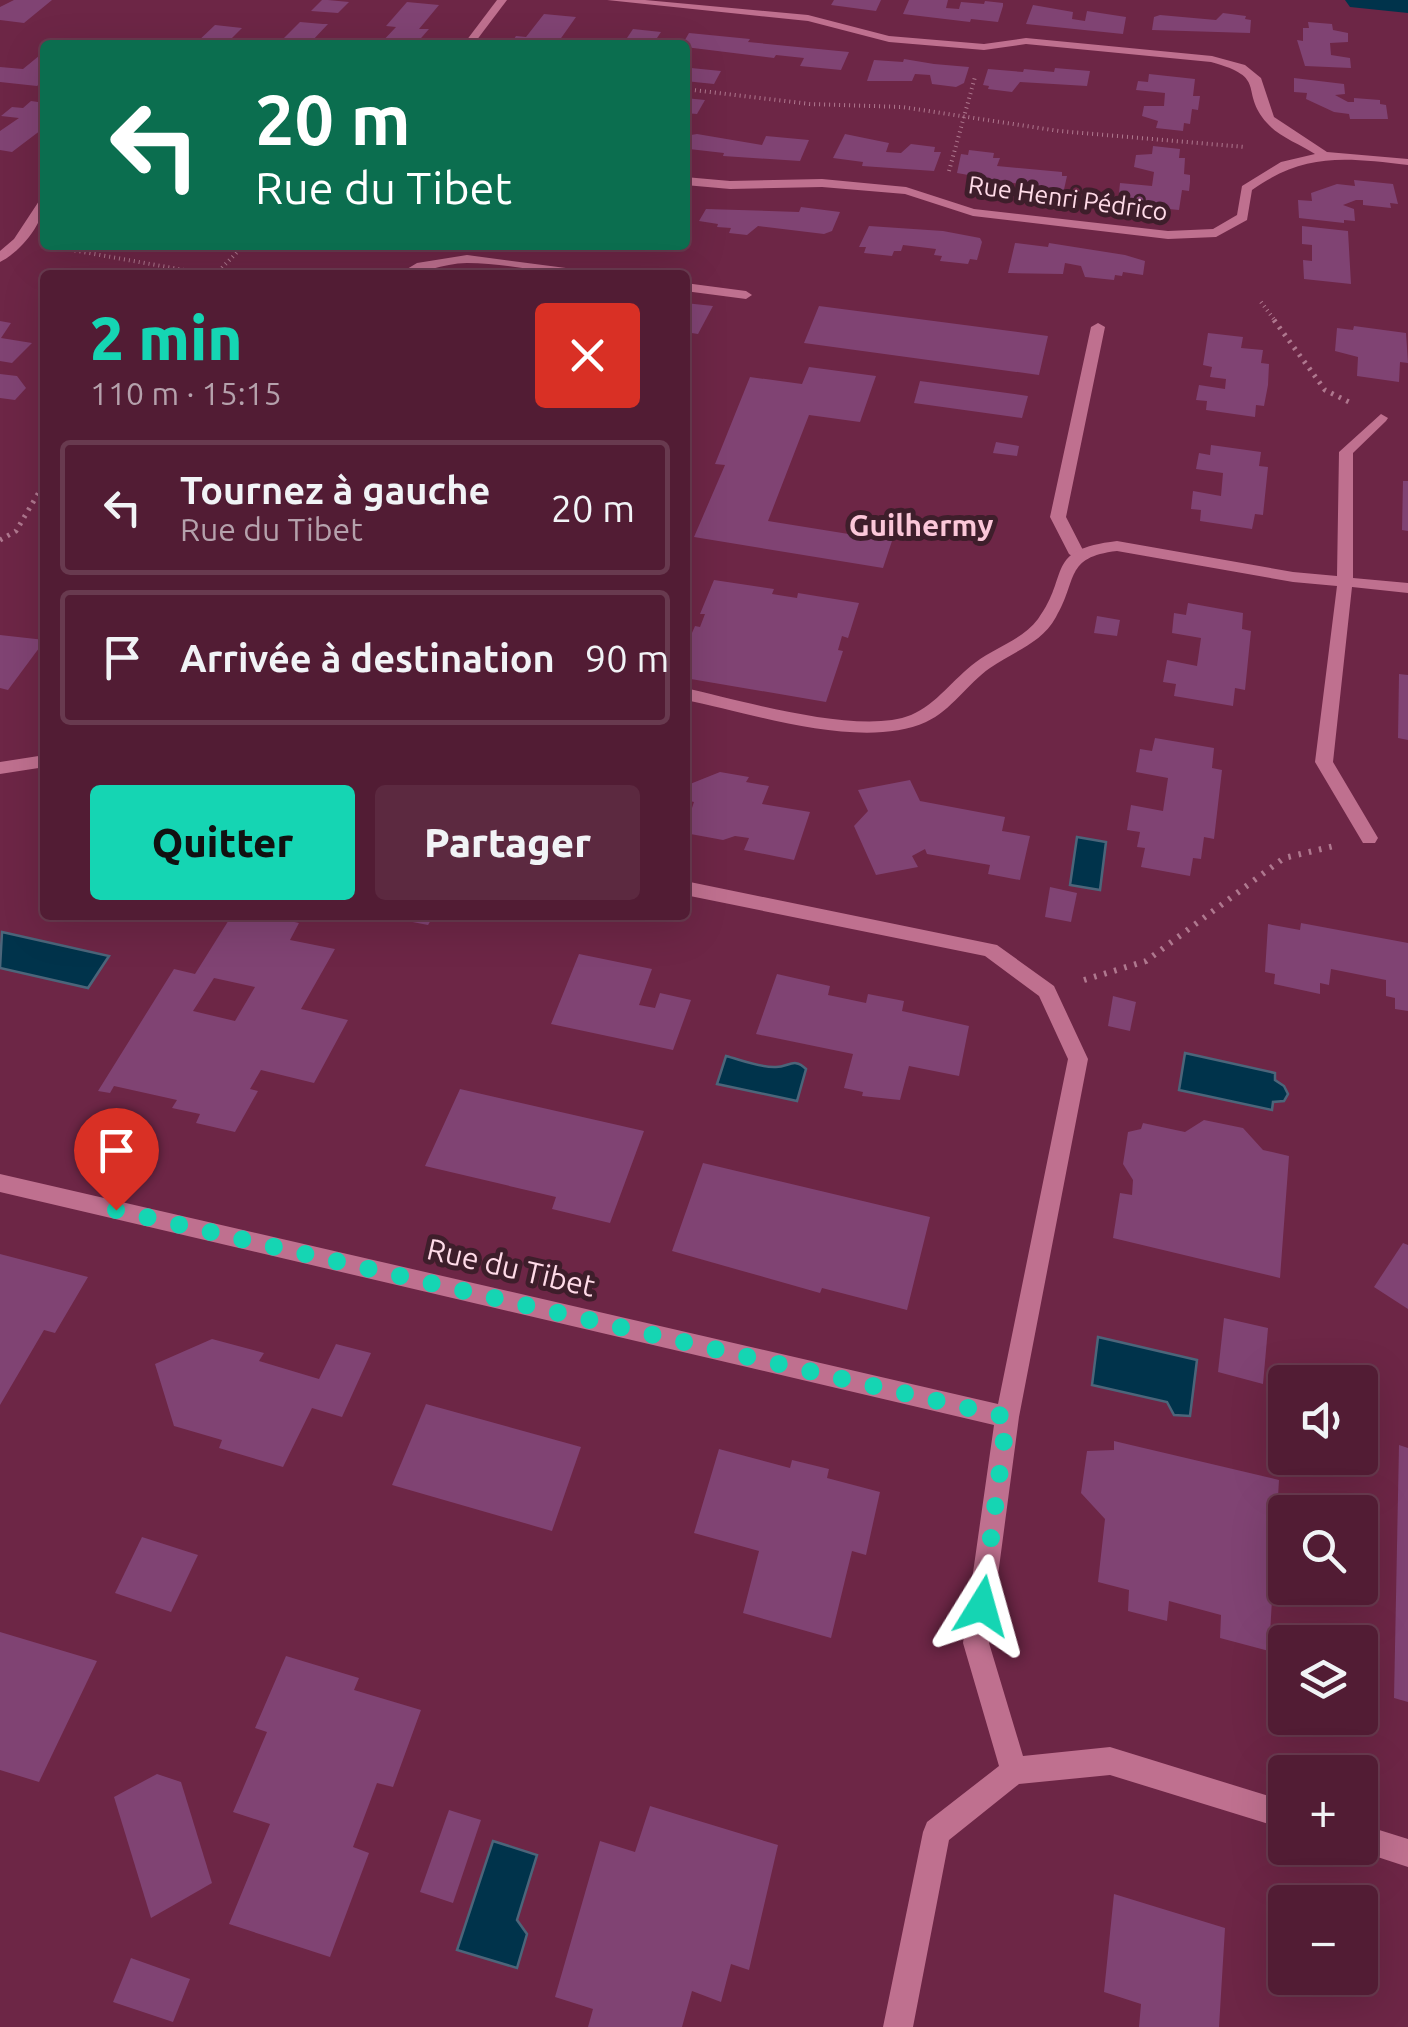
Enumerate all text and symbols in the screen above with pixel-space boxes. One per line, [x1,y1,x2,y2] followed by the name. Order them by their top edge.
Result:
[90,80,220,210] icon: left
[255,80,411,158] text: 20 m
[255,162,512,213] text: Rue du Tibet
[967,170,1169,226] street label: Rue Henri Pédrico
[535,303,640,408] button: close
[90,304,243,371] text: 2 min
[90,375,282,411] text: 110 m · 15:15
[180,469,490,511] text: Tournez à gauche
[95,480,150,535] icon: left
[551,487,635,529] text: 20 m
[849,508,993,542] district label: Guilhermy
[180,511,363,547] text: Rue du Tibet
[95,630,150,685] icon: arrive
[180,637,555,679] text: Arrivée à destination
[585,637,669,679] text: 90 m
[90,785,355,900] button: Quitter
[375,785,640,900] button: Partager
[74,1108,159,1211] pin
[89,1123,144,1178] icon: arrive
[424,1231,599,1303] street label: Rue du Tibet
[1268,1365,1378,1995] map controls
[1268,1365,1378,1475] button: sound
[1268,1495,1378,1605] button: search
[930,1554,1034,1658] position arrow
[1268,1625,1378,1735] button: layers
[1268,1755,1378,1865] button: +
[1268,1885,1378,1995] button: −

